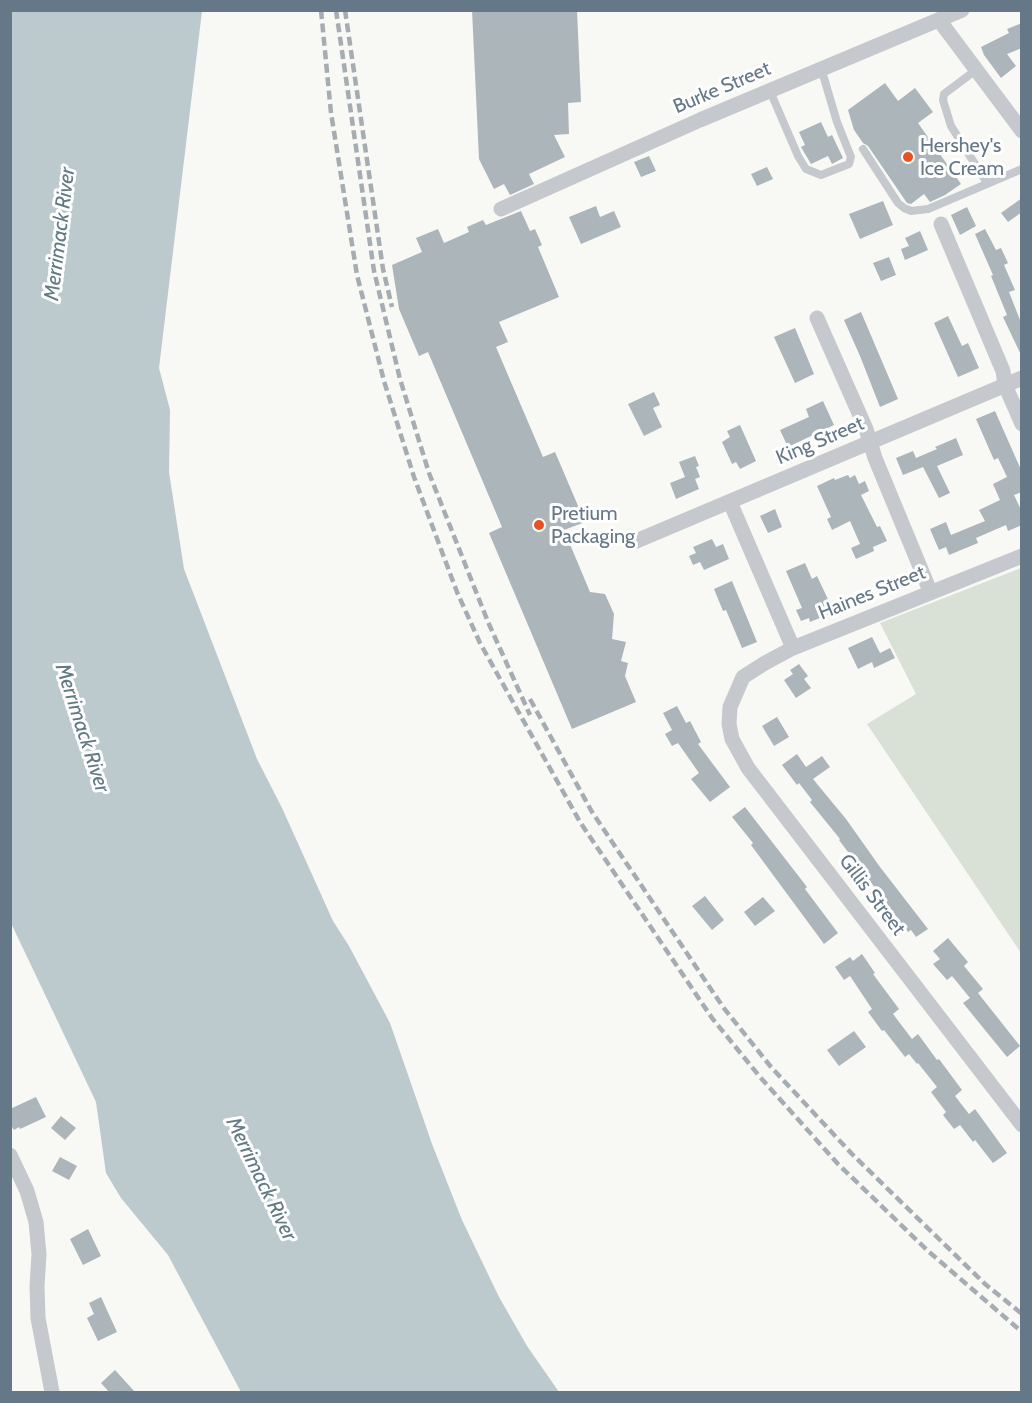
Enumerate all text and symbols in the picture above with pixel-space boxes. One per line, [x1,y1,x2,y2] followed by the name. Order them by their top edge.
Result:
[670,57,774,119] street label: Burke Street
[920,134,1004,181] place label: Hershey's Ice Cream
[901,150,915,164] marker: Hershey's Ice Cream
[39,166,81,302] water label: Merrimack River
[772,412,868,470] street label: King Street
[551,502,635,549] place label: Pretium Packaging
[532,518,546,532] marker: Pretium Packaging
[815,561,929,625] street label: Haines Street
[49,660,115,796] water label: Merrimack River
[834,850,910,940] street label: Gillis Street
[220,1113,302,1245] water label: Merrimack River

